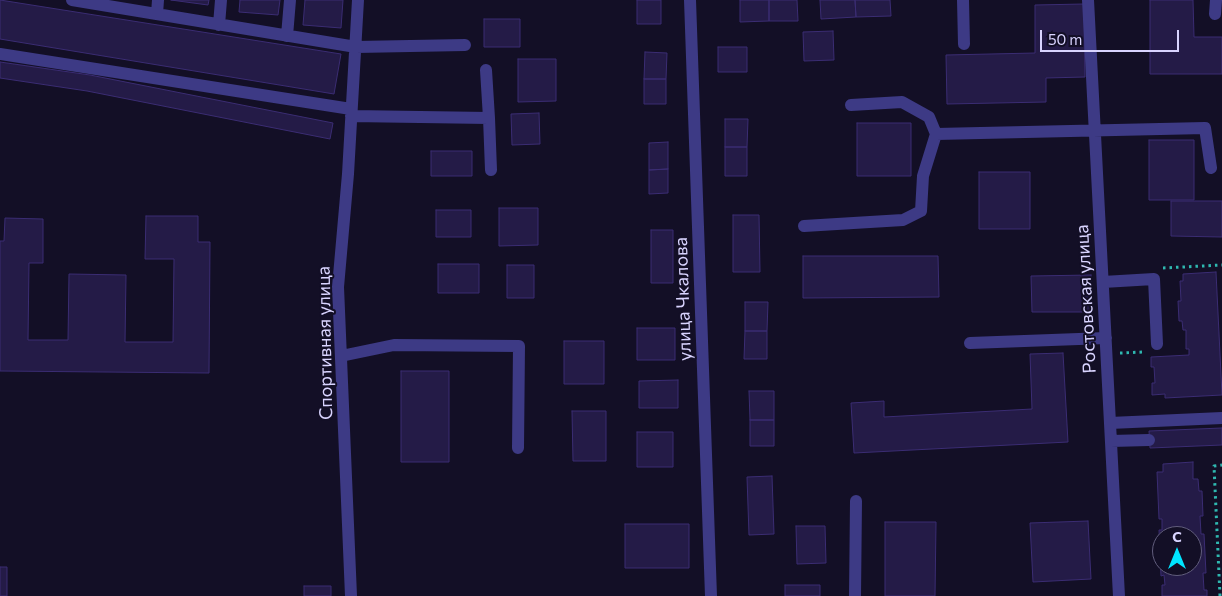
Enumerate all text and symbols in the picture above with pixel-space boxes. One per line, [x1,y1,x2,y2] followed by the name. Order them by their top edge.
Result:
[1042,20,1181,52] scale bar
[1048,30,1082,48] text: 50 m
[1071,224,1101,374] street label: Ростовская улица
[670,237,696,361] street label: улица Чкалова
[313,266,337,420] street label: Спортивная улица
[1152,526,1202,576] north arrow
[1172,528,1182,545] text: С

